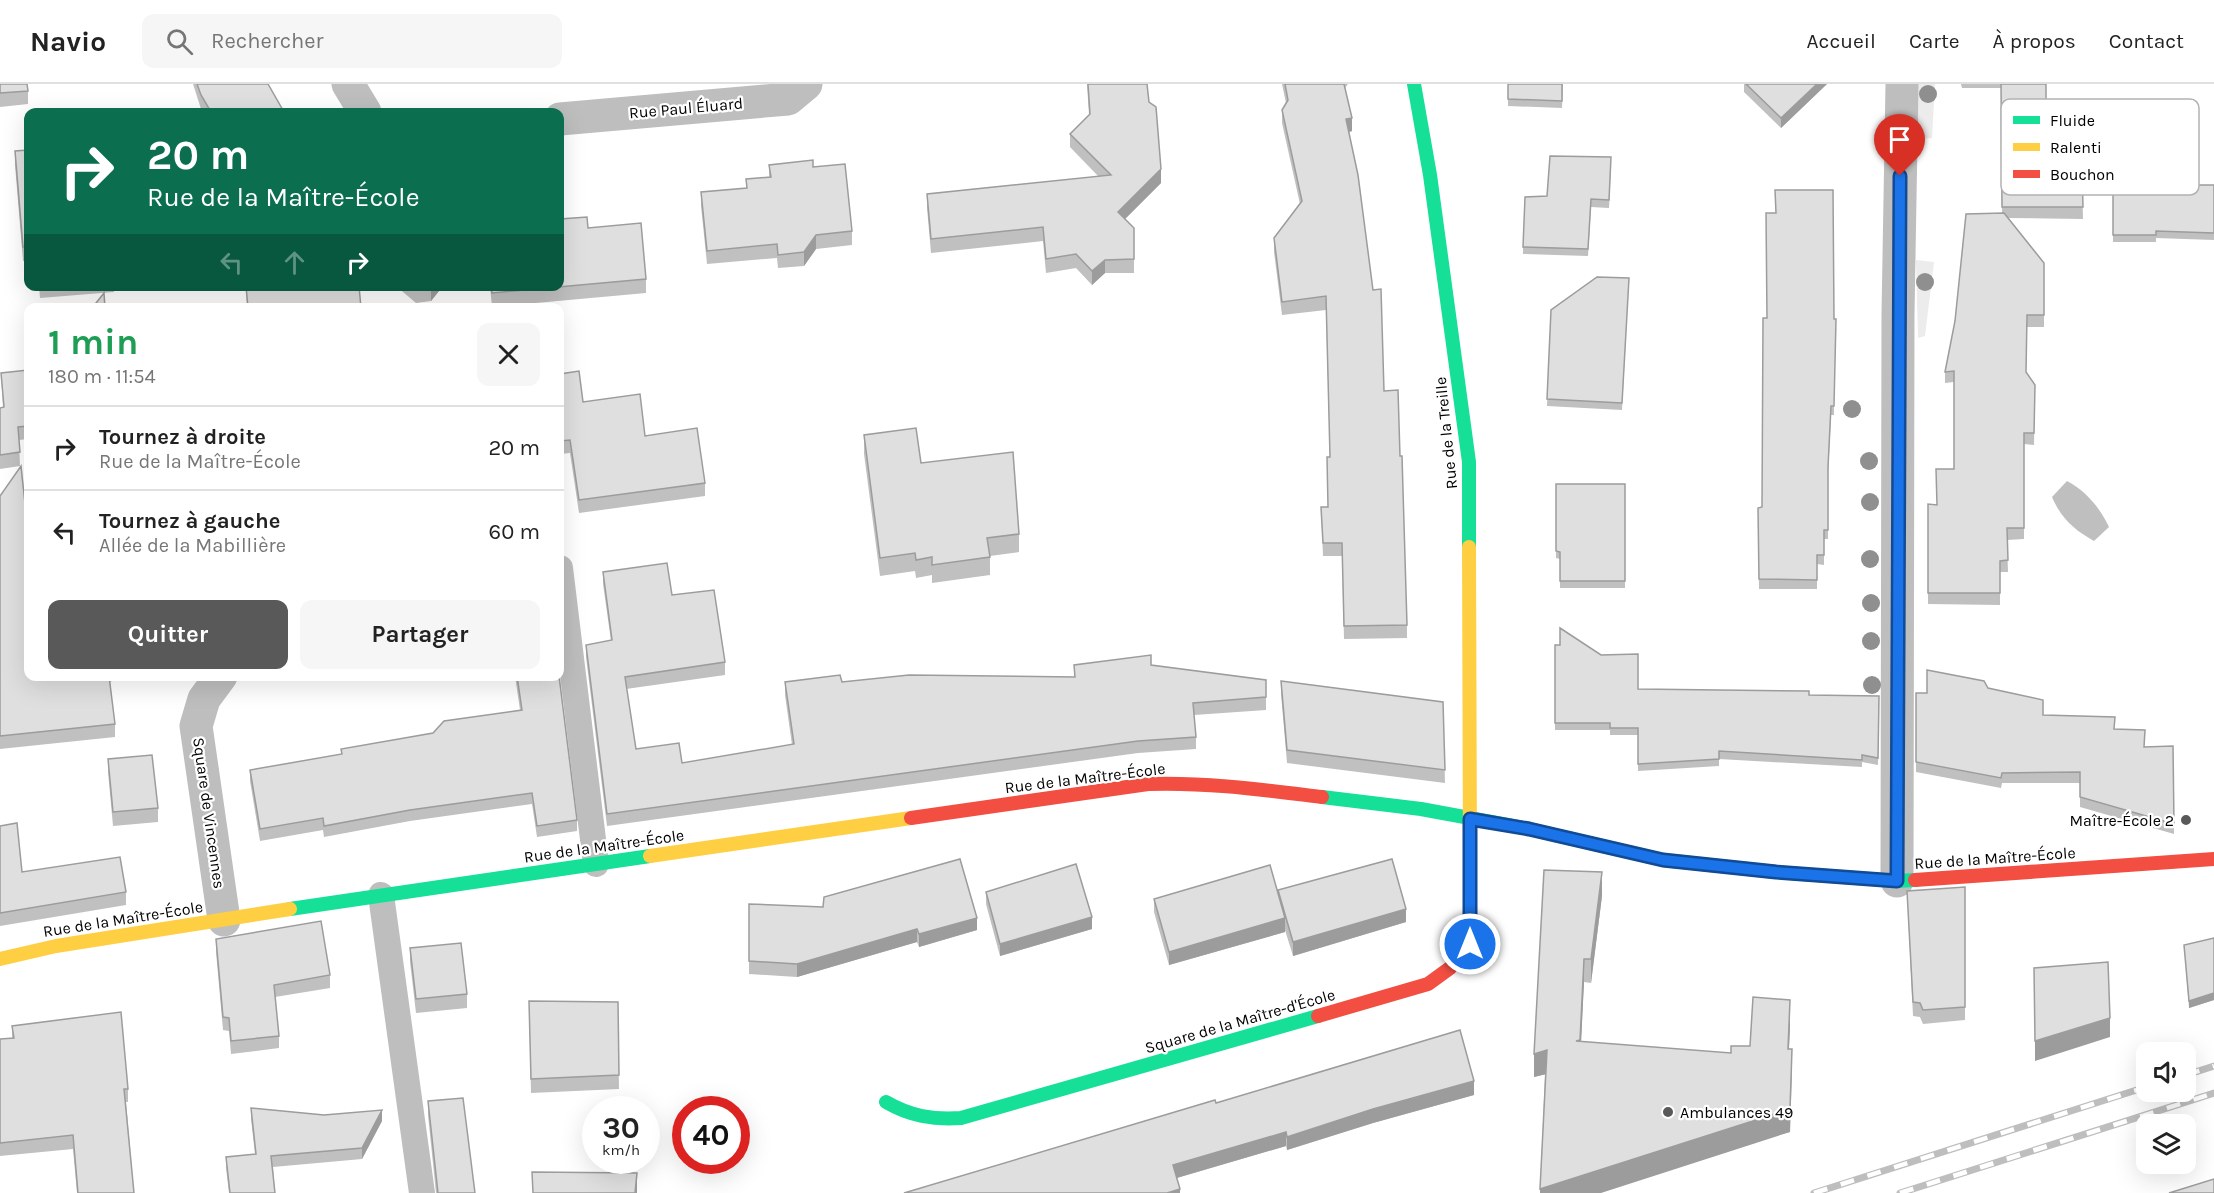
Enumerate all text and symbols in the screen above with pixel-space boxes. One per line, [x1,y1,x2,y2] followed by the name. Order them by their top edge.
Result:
[142,14,562,68] search box
[30,25,106,58] text: Navio
[163,25,196,58] icon: search
[211,28,324,54] text: Rechercher
[1807,29,1876,53] text: Accueil
[1909,29,1960,53] text: Carte
[1993,29,2076,53] text: À propos
[2109,29,2184,53] text: Contact
[628,94,744,122] street label: Rue Paul Éluard
[2001,99,2199,195] legend
[2050,111,2095,130] text: Fluide
[1874,114,1925,176] pin
[1883,123,1916,156] icon: arrive
[147,130,249,180] text: 20 m
[48,132,126,210] icon: right
[2050,138,2102,157] text: Ralenti
[2050,165,2115,184] text: Bouchon
[147,181,420,213] text: Rue de la Maître-École
[215,246,248,279] icon: left
[278,246,311,279] icon: ahead
[341,246,374,279] icon: right
[48,321,138,363] text: 1 min
[477,323,540,386] button: close
[48,365,156,388] text: 180 m · 11:54
[1431,376,1461,490] street label: Rue de la Treille
[99,424,266,450] text: Tournez à droite
[48,432,81,465] icon: right
[488,435,540,461] text: 20 m
[99,450,301,473] text: Rue de la Maître-École
[99,508,280,534] text: Tournez à gauche
[48,516,81,549] icon: left
[489,519,540,545] text: 60 m
[99,534,286,557] text: Allée de la Mabillière
[48,600,288,669] button: Quitter
[300,600,540,669] button: Partager
[189,736,229,890] street label: Square de Vincennes
[1004,759,1166,797] street label: Rue de la Maître-École
[2070,811,2174,830] place label: Maître-École 2
[2179,813,2193,827] marker: Maître-École 2
[523,825,685,867] street label: Rue de la Maître-École
[1914,843,2076,873] street label: Rue de la Maître-École
[42,897,204,941] street label: Rue de la Maître-École
[1438,912,1502,976] position arrow
[1143,985,1337,1057] street label: Square de la Maître-d'École
[2136,1042,2196,1174] map controls
[2136,1042,2196,1102] button: sound
[672,1096,750,1174] speed limit sign: 40
[1680,1103,1793,1122] place label: Ambulances 49
[1661,1105,1675,1119] marker: Ambulances 49
[602,1110,640,1146] text: 30
[2136,1114,2196,1174] button: layers
[602,1141,640,1159] text: km/h

